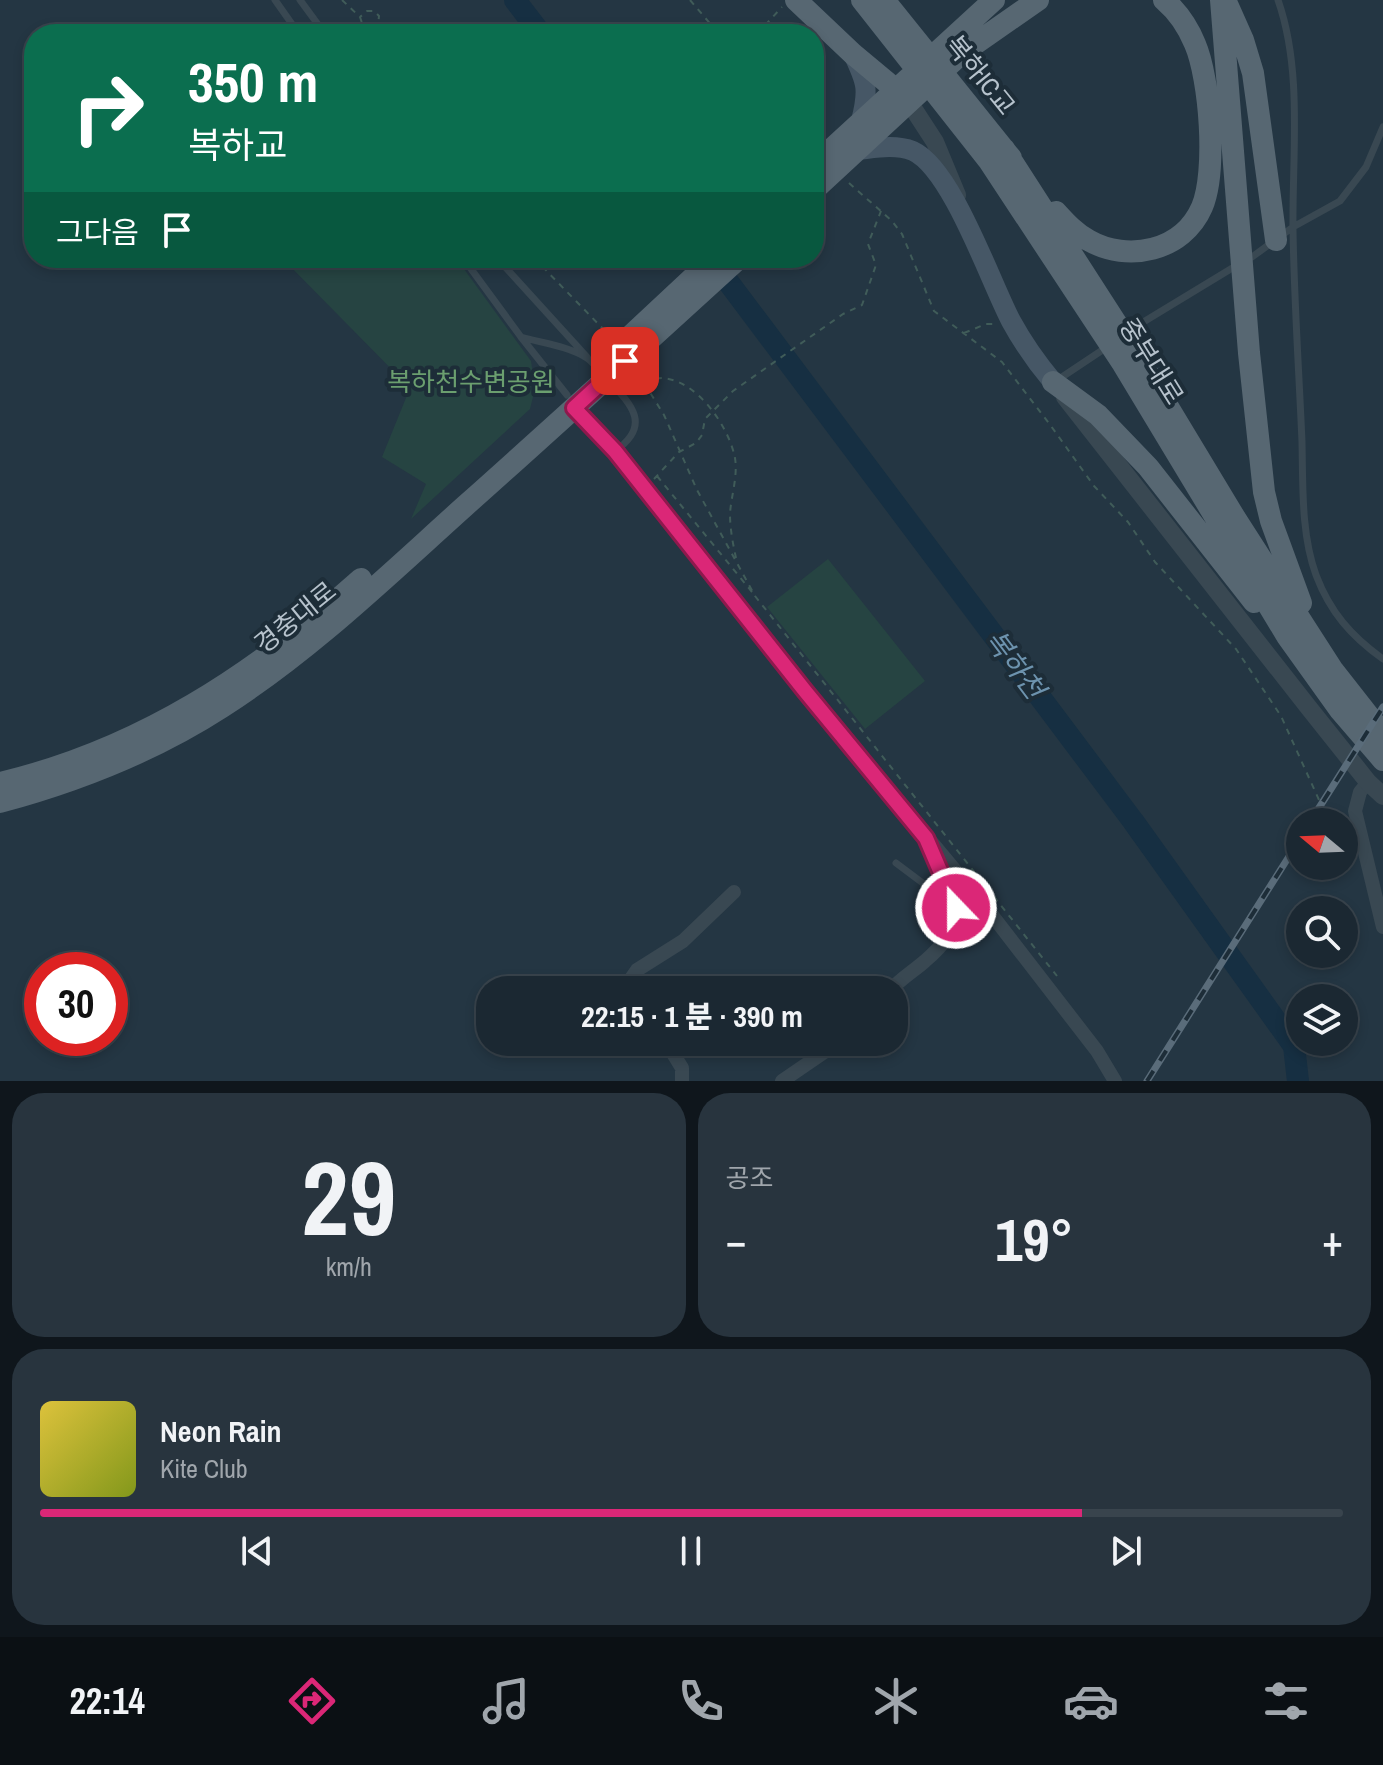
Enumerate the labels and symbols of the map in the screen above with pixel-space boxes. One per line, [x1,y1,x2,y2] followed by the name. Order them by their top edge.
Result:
[938,28,1024,122] street label: 복하IC교
[1112,311,1192,411] street label: 중부대로
[591,327,659,395] pin
[387,364,555,399] park label: 복하천수변공원
[247,573,343,661] street label: 경충대로
[977,622,1055,709] water label: 복하천
[1286,808,1358,880] north arrow
[914,866,998,950] position arrow
[24,952,128,1056] speed limit sign: 30

